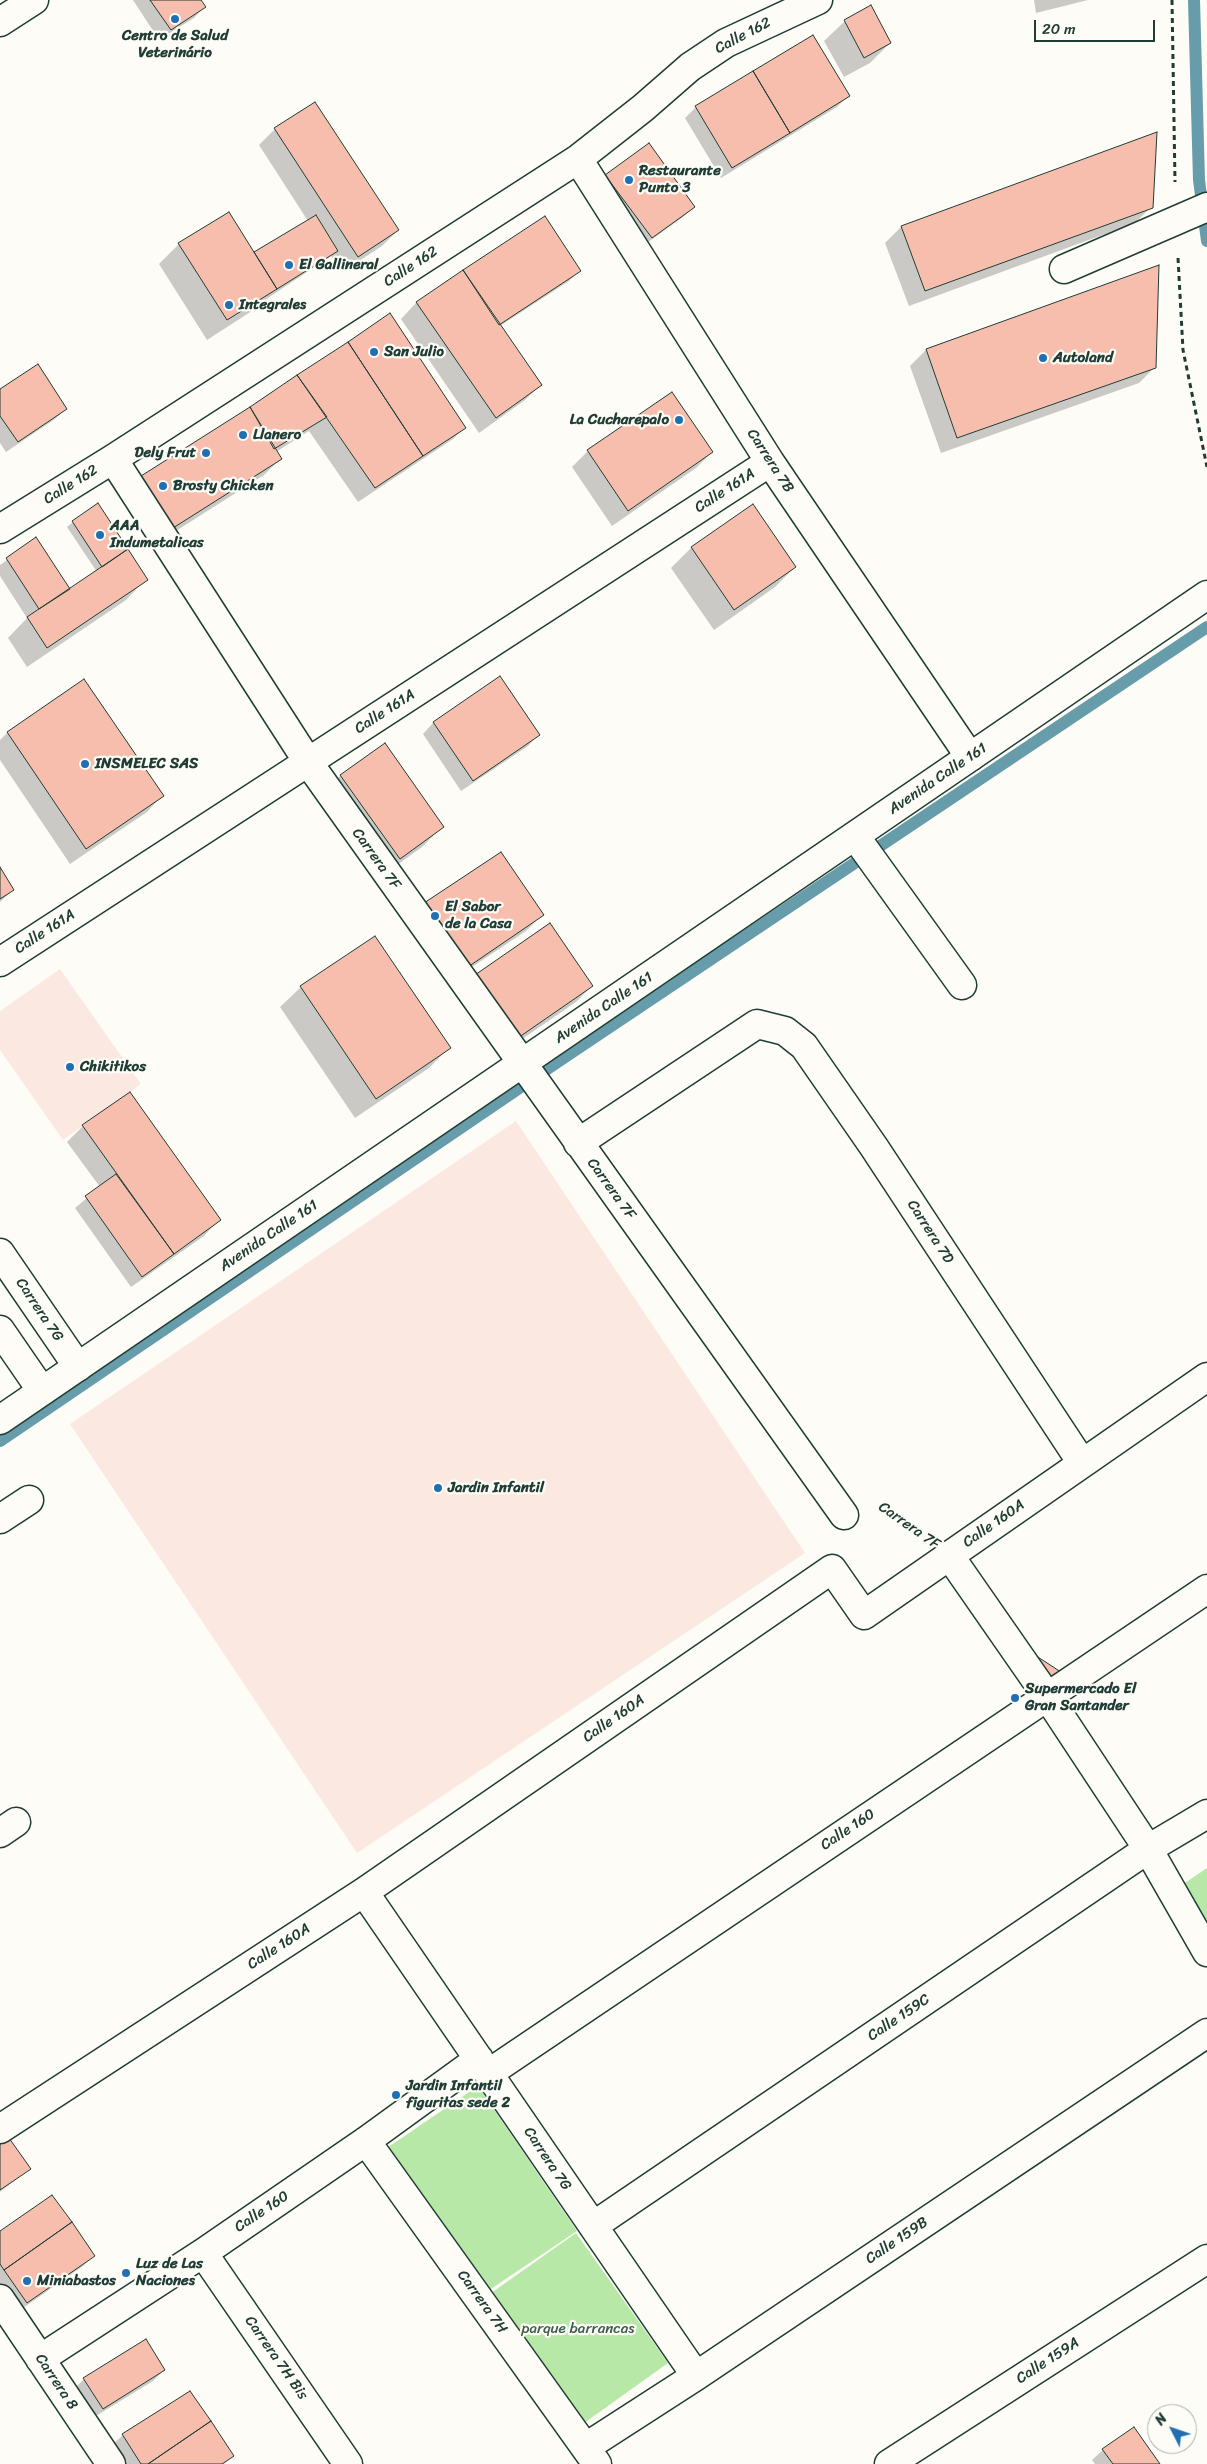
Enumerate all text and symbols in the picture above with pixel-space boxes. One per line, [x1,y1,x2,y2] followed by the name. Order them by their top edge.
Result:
[1037,10,1158,42] scale bar
[169,13,181,25] marker: Centro de Salud Veterinário
[712,14,774,58] street label: Calle 162
[1042,16,1076,42] text: 20 m
[122,27,228,62] place label: Centro de Salud Veterinário
[639,162,721,197] place label: Restaurante Punto 3
[623,174,635,186] marker: Restaurante Punto 3
[381,243,441,291] street label: Calle 162
[299,256,378,274] place label: El Gallineral
[283,259,295,271] marker: El Gallineral
[239,296,306,314] place label: Integrales
[223,299,235,311] marker: Integrales
[384,343,444,361] place label: San Julio
[368,346,380,358] marker: San Julio
[1053,349,1113,367] place label: Autoland
[1037,352,1049,364] marker: Autoland
[570,411,669,429] place label: La Cucharepalo
[673,414,685,426] marker: La Cucharepalo
[253,426,301,444] place label: Llanero
[743,426,797,496] street label: Carrera 7B
[237,429,249,441] marker: Llanero
[134,444,196,462] place label: Dely Frut
[200,447,212,459] marker: Dely Frut
[41,461,101,509] street label: Calle 162
[691,465,759,517] street label: Calle 161A
[173,477,273,495] place label: Brosty Chicken
[157,480,169,492] marker: Brosty Chicken
[110,517,204,552] place label: AAA Indumetalicas
[94,529,106,541] marker: AAA Indumetalicas
[351,686,419,738] street label: Calle 161A
[885,740,991,818] street label: Avenida Calle 161
[95,755,198,773] place label: INSMELEC SAS
[79,758,91,770] marker: INSMELEC SAS
[348,825,404,893] street label: Carrera 7F
[445,898,512,933] place label: El Sabor de la Casa
[11,906,79,958] street label: Calle 161A
[429,910,441,922] marker: El Sabor de la Casa
[551,969,657,1047] street label: Avenida Calle 161
[80,1058,146,1076] place label: Chikitikos
[64,1061,76,1073] marker: Chikitikos
[583,1155,639,1223] street label: Carrera 7F
[216,1197,322,1275] street label: Avenida Calle 161
[903,1197,957,1267] street label: Carrera 7D
[11,1275,67,1345] street label: Carrera 7G
[448,1479,544,1497] place label: Jardin Infantil
[432,1482,444,1494] marker: Jardin Infantil
[960,1496,1028,1552] street label: Calle 160A
[875,1498,943,1554] street label: Carrera 7F
[1025,1680,1136,1715] place label: Supermercado El Gran Santander
[580,1691,648,1747] street label: Calle 160A
[1009,1692,1021,1704] marker: Supermercado El Gran Santander
[817,1805,879,1855] street label: Calle 160
[244,1920,314,1974] street label: Calle 160A
[864,1991,934,2045] street label: Calle 159C
[406,2077,510,2112] place label: Jardin Infantil figuritas sede 2
[390,2089,402,2101] marker: Jardin Infantil figuritas sede 2
[519,2124,575,2194] street label: Carrera 7G
[231,2187,293,2237] street label: Calle 160
[862,2214,932,2268] street label: Calle 159B
[136,2255,203,2290] place label: Luz de Las Naciones
[120,2267,132,2279] marker: Luz de Las Naciones
[453,2267,511,2337] street label: Carrera 7H
[37,2272,116,2290] place label: Miniabastos
[21,2275,33,2287] marker: Miniabastos
[241,2313,311,2403] street label: Carrera 7H Bis
[522,2320,634,2338] park label: parque barrancas
[1013,2334,1083,2388] street label: Calle 159A
[31,2351,81,2413] street label: Carrera 8
[1147,2404,1197,2454] north arrow
[1148,2408,1174,2431] text: N

